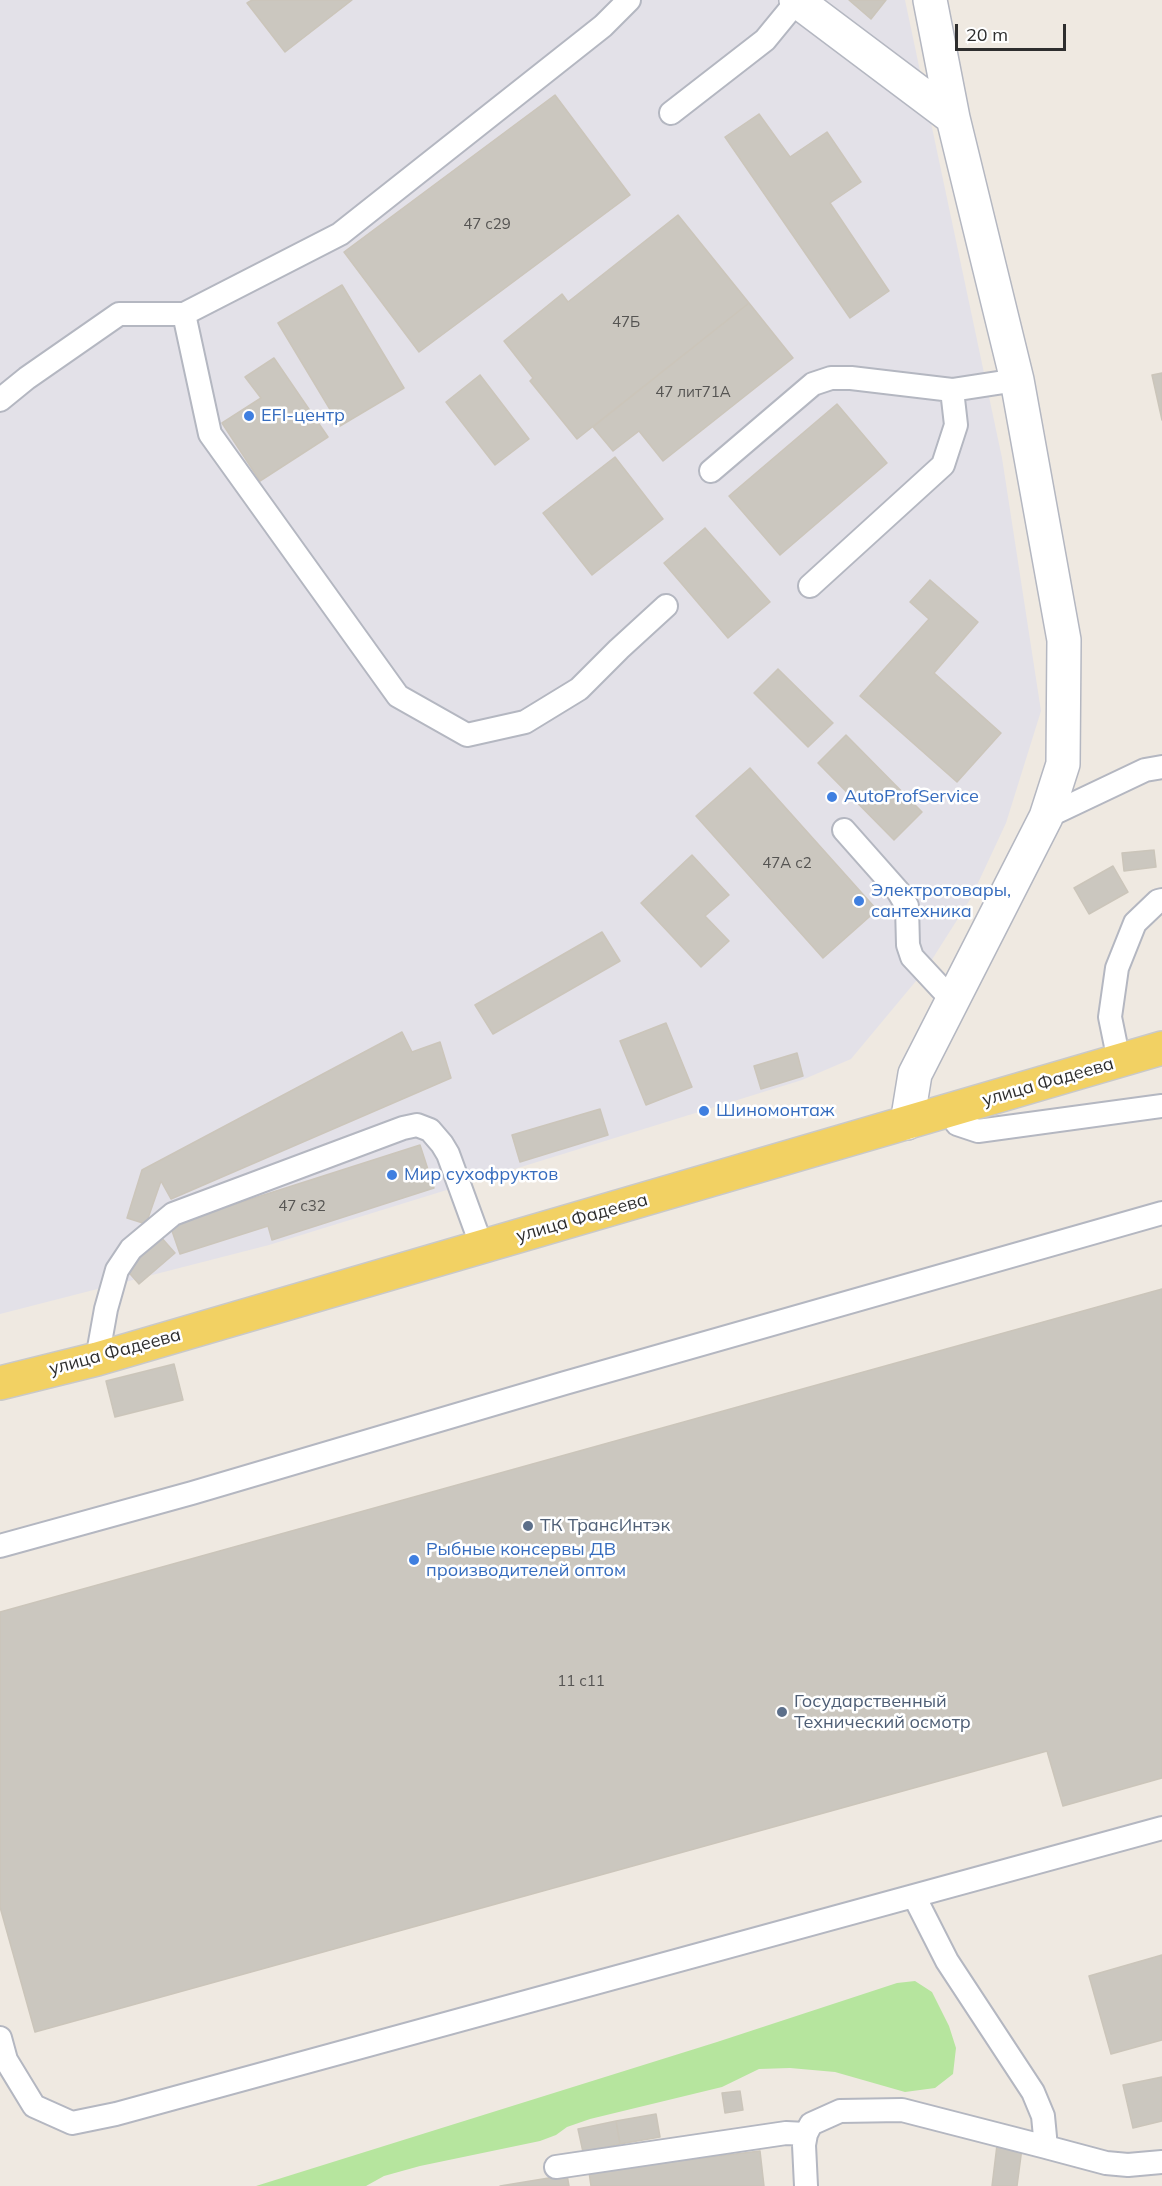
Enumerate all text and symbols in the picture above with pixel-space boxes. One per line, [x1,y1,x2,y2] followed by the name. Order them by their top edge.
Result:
[958,12,1069,50] scale bar
[966,23,1008,46] text: 20 m
[463,215,511,233] house number: 47 с29
[612,313,640,331] house number: 47Б
[655,383,731,401] house number: 47 лит71А
[261,405,345,427] place label: EFI-центр
[242,409,256,423] marker: EFI-центр
[844,786,979,808] place label: AutoProfService
[825,790,839,804] marker: AutoProfService
[762,854,812,872] house number: 47А с2
[871,880,1011,922] place label: Электротовары, сантехника
[852,894,866,908] marker: Электротовары, сантехника
[980,1053,1116,1111] street label: улица Фадеева
[716,1100,834,1122] place label: Шиномонтаж
[697,1104,711,1118] marker: Шиномонтаж
[404,1164,558,1186] place label: Мир сухофруктов
[385,1168,399,1182] marker: Мир сухофруктов
[514,1189,650,1247] street label: улица Фадеева
[278,1197,326,1215] house number: 47 с32
[47,1324,183,1380] street label: улица Фадеева
[540,1515,670,1537] place label: ТК ТрансИнтэк
[521,1519,535,1533] marker: ТК ТрансИнтэк
[426,1539,626,1582] place label: Рыбные консервы ДВ производителей оптом
[407,1553,421,1567] marker: Рыбные консервы ДВ производителей оптом
[557,1672,605,1690] house number: 11 с11
[794,1691,971,1734] place label: Государственный Технический осмотр
[775,1705,789,1719] marker: Государственный Технический осмотр

